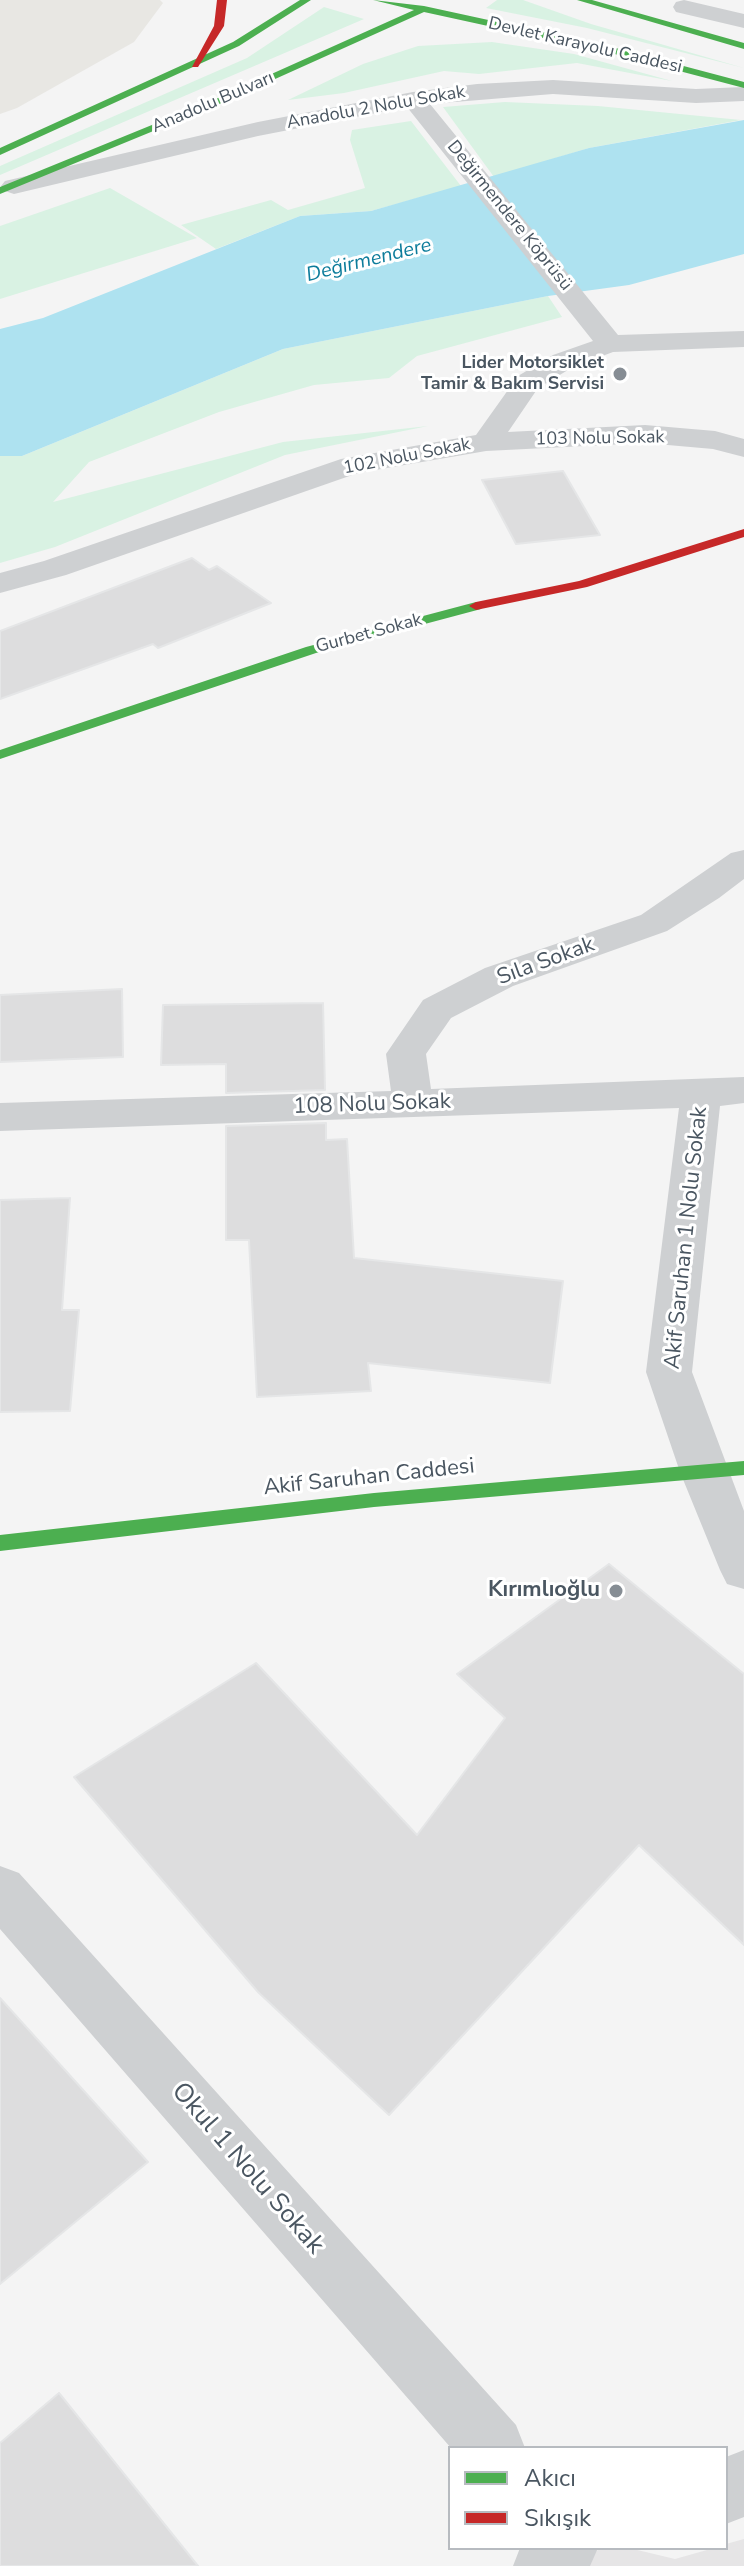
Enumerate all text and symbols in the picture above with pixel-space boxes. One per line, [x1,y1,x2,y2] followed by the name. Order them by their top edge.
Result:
[486,13,684,79] street label: Devlet Karayolu Caddesi
[149,68,277,138] street label: Anadolu Bulvarı
[285,82,467,134] street label: Anadolu 2 Nolu Sokak
[442,137,576,295] street label: Değirmendere Köprüsü
[304,234,434,288] water label: Değirmendere
[421,353,604,396] place label: Lider Motorsiklet Tamir & Bakım Servisi
[611,365,629,383] marker: Lider Motorsiklet Tamir & Bakım Servisi
[535,427,665,451] street label: 103 Nolu Sokak
[342,434,472,480] street label: 102 Nolu Sokak
[314,609,424,659] street label: Gurbet Sokak
[494,932,598,992] street label: Sıla Sokak
[293,1089,451,1121] street label: 108 Nolu Sokak
[660,1105,714,1371] street label: Akif Saruhan 1 Nolu Sokak
[262,1454,476,1502] street label: Akif Saruhan Caddesi
[488,1578,600,1604] place label: Kırımlıoğlu
[607,1582,625,1600] marker: Kırımlıoğlu
[164,2077,330,2261] street label: Okul 1 Nolu Sokak
[448,2446,728,2550] legend
[524,2462,576,2494] text: Akıcı
[524,2502,591,2534] text: Sıkışık

